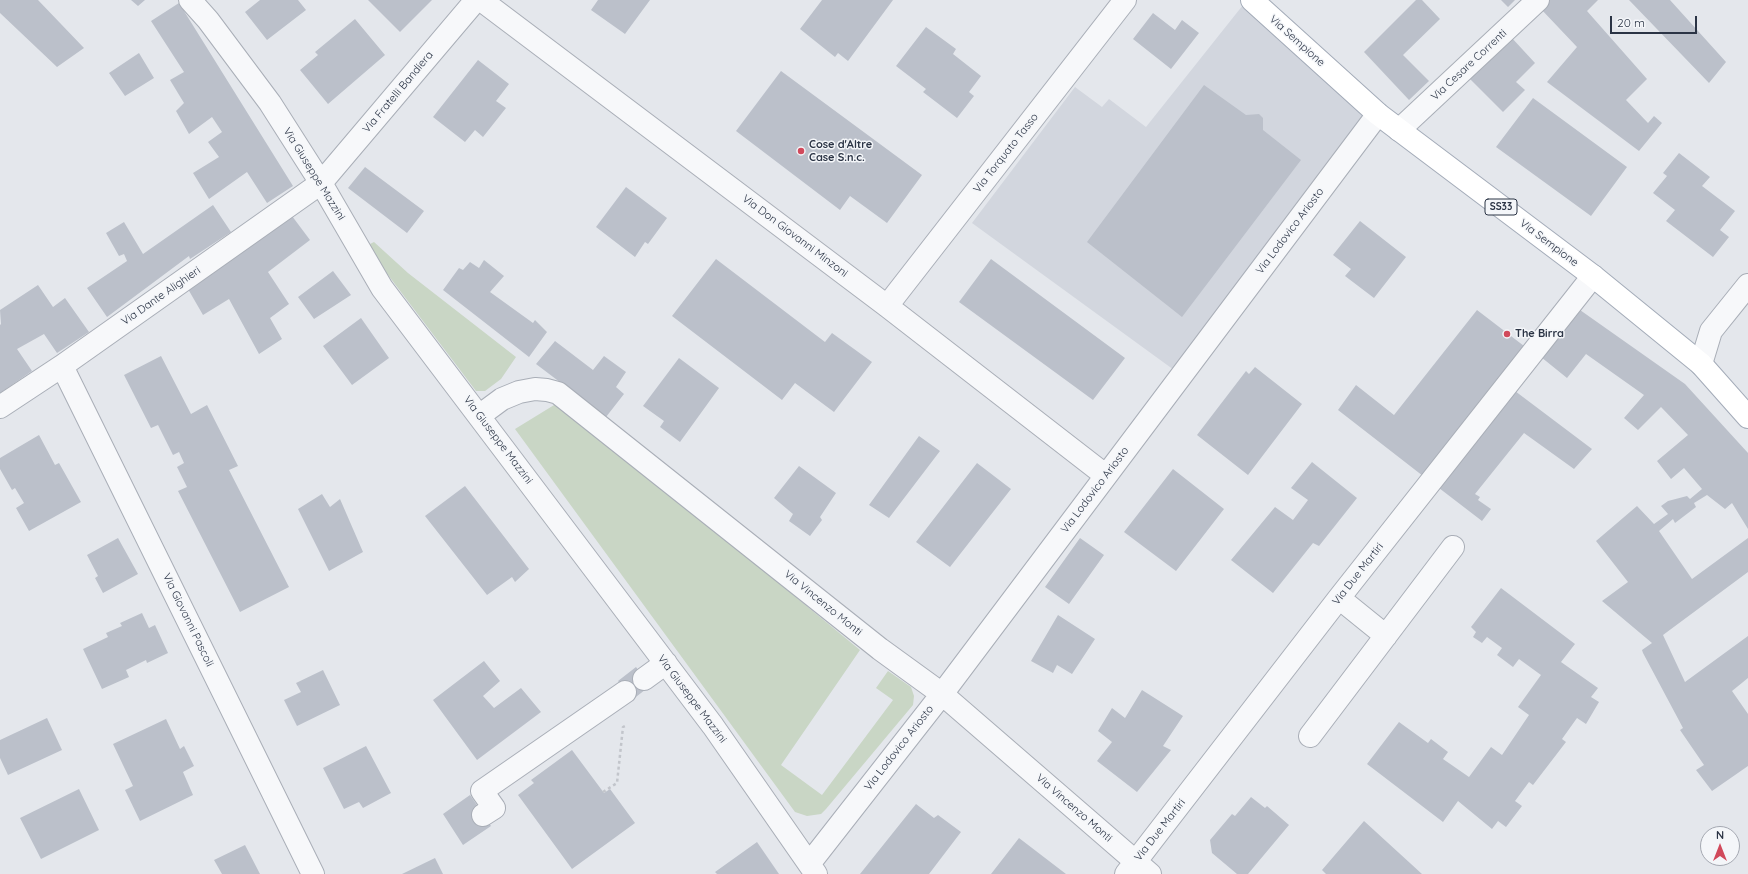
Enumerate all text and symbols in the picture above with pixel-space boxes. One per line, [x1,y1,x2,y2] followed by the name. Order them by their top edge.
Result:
[1612,8,1699,34] scale bar
[1267,13,1327,69] street label: Via Sempione
[1617,15,1645,30] text: 20 m
[1428,27,1510,103] street label: Via Cesare Correnti
[360,48,436,136] street label: Via Fratelli Bandiera
[971,111,1041,195] street label: Via Torquato Tasso
[280,125,348,223] street label: Via Giuseppe Mazzini
[809,138,872,164] place label: Cose d'Altre Case S.n.c.
[796,146,806,156] marker: Cose d'Altre Case S.n.c.
[1253,185,1327,277] street label: Via Lodovico Ariosto
[740,192,850,280] street label: Via Don Giovanni Minzoni
[1485,199,1517,215] road number: SS33
[1517,217,1581,269] street label: Via Sempione
[119,264,203,328] street label: Via Dante Alighieri
[1515,327,1564,341] place label: The Birra
[1502,329,1512,339] marker: The Birra
[461,393,535,487] street label: Via Giuseppe Mazzini
[1058,444,1132,536] street label: Via Lodovico Ariosto
[1330,540,1386,608] street label: Via Due Martiri
[781,567,865,639] street label: Via Vincenzo Monti
[160,571,216,669] street label: Via Giovanni Pascoli
[655,652,729,746] street label: Via Giuseppe Mazzini
[862,703,936,793] street label: Via Lodovico Ariosto
[1033,771,1115,845] street label: Via Vincenzo Monti
[1132,796,1188,864] street label: Via Due Martiri
[1700,826,1740,866] north arrow
[1716,828,1724,842] text: N

